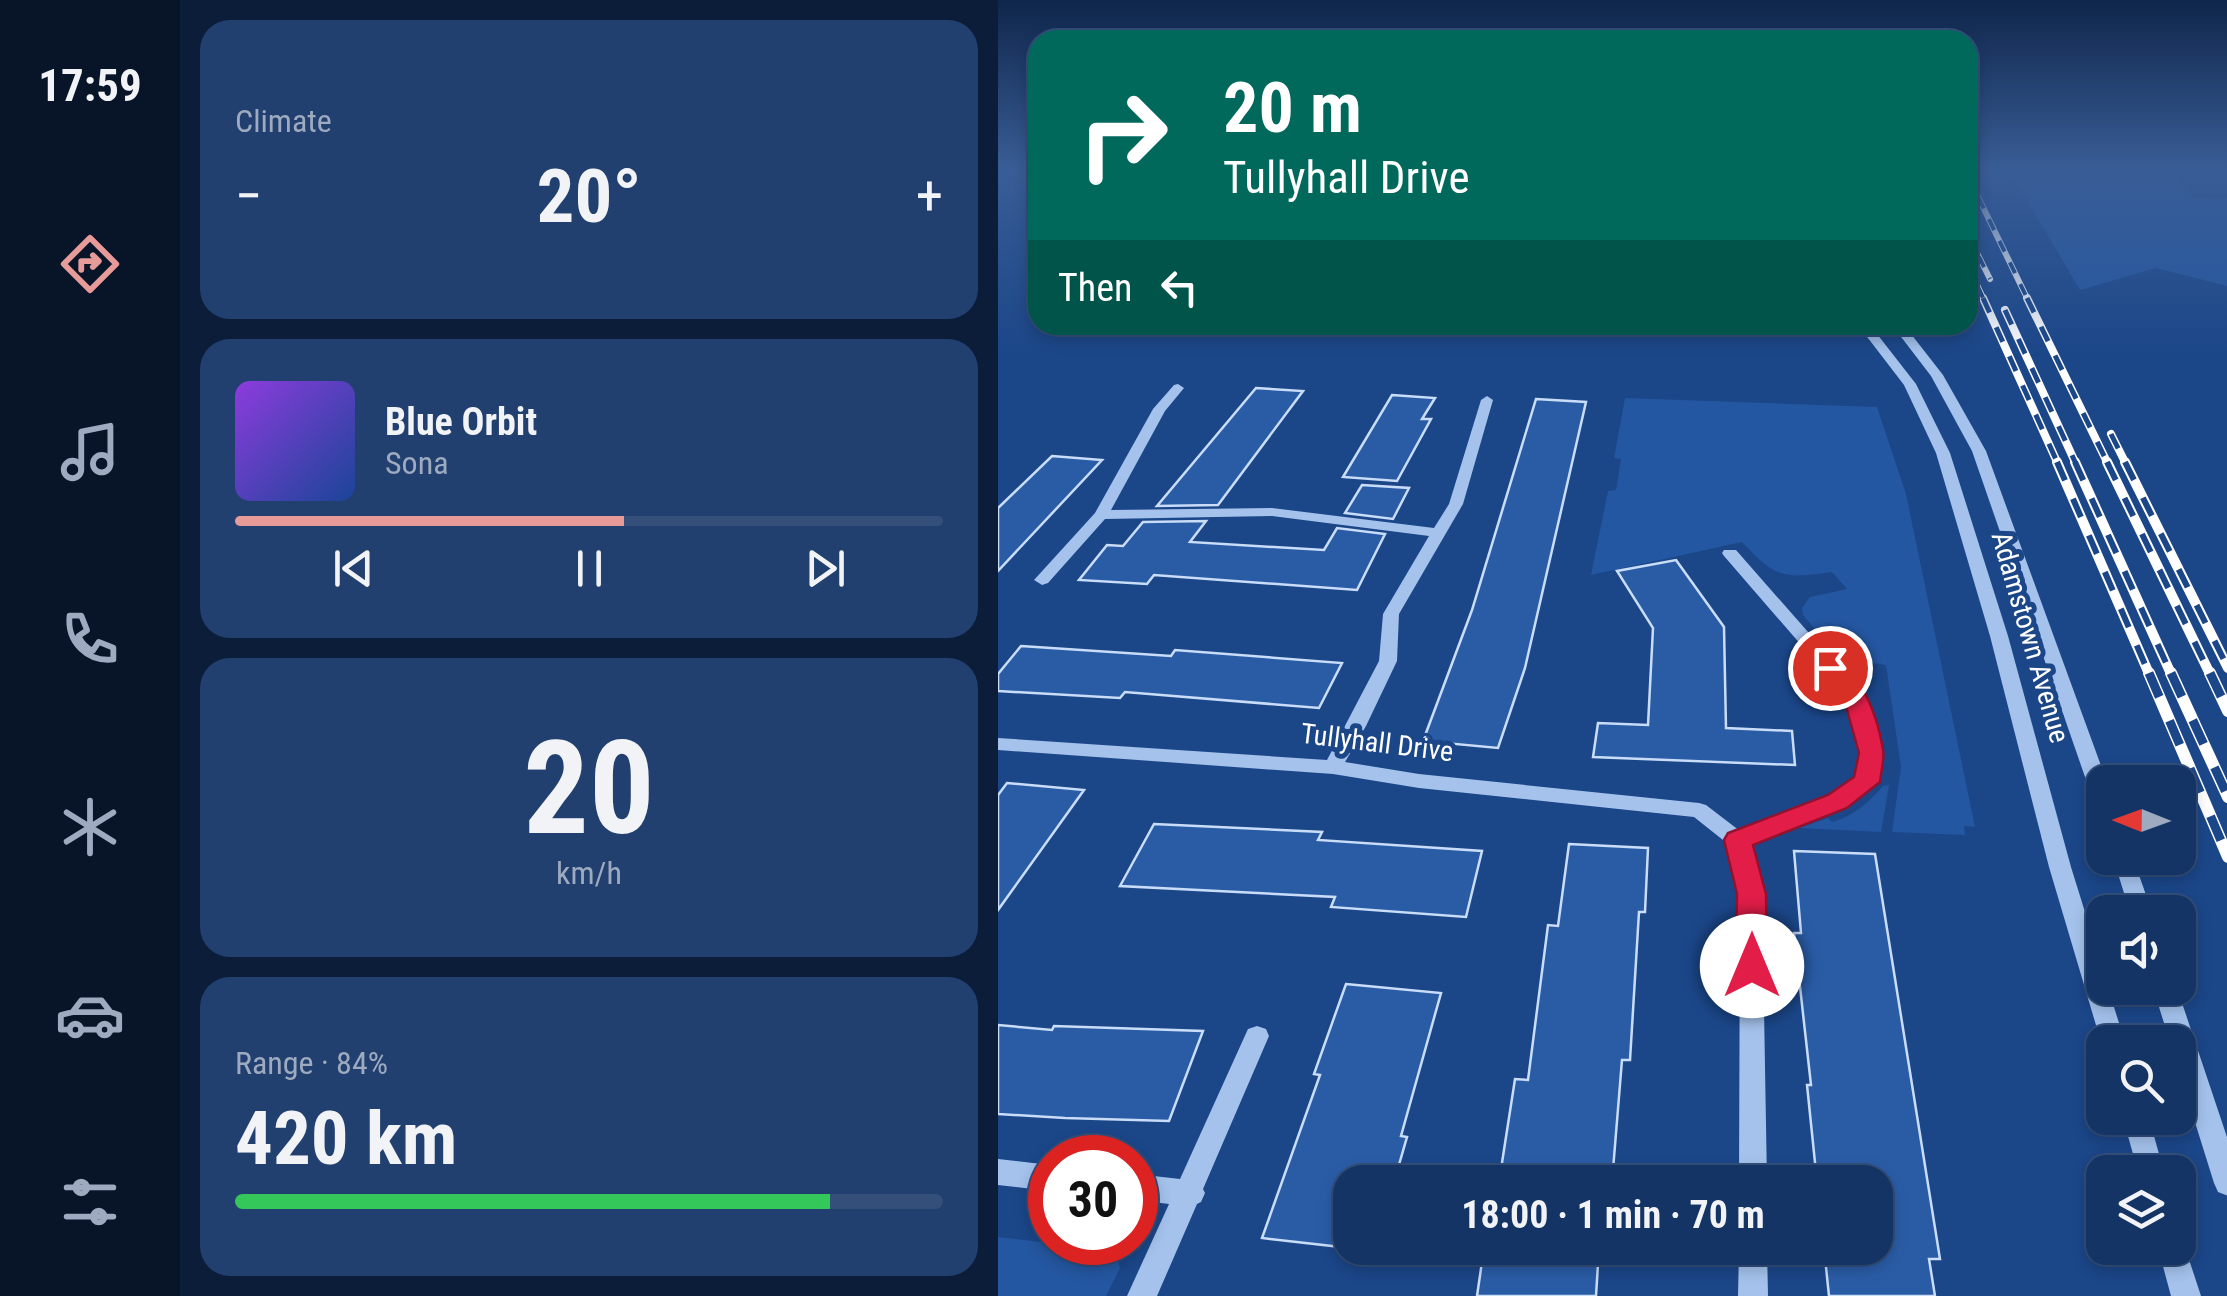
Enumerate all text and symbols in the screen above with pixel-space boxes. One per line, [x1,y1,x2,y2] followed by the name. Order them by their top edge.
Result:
[38,59,142,112] text: 17:59
[1223,67,1362,149] text: 20 m
[1058,70,1188,200] icon: right
[235,102,332,140] text: Climate
[1223,151,1470,204] text: Tullyhall Drive
[537,152,642,240] text: 20°
[235,164,263,228] text: −
[916,164,943,228] text: +
[55,229,125,299] icon: directions
[1152,260,1207,315] icon: left
[1058,266,1132,310] text: Then
[385,400,537,444] text: Blue Orbit
[55,417,125,487] icon: music
[385,444,448,482] text: Sona
[1985,528,2076,747] street label: Adamstown Avenue
[326,541,381,596] icon: previous
[562,541,617,596] icon: pause
[798,541,853,596] icon: next
[55,604,125,674] icon: phone
[1788,626,1873,711] pin
[1803,641,1858,696] icon: arrive
[523,712,655,865] text: 20
[1299,717,1455,768] street label: Tullyhall Drive
[2086,765,2196,875] north arrow
[2086,765,2196,1265] map controls
[55,792,125,862] icon: climate
[556,854,622,892] text: km/h
[2086,895,2196,1005] button: sound
[1700,914,1804,1018] position arrow
[55,980,125,1050] icon: car
[2086,1025,2196,1135] button: search
[235,1044,388,1082] text: Range · 84%
[235,1094,457,1182] text: 420 km
[1028,1135,1158,1265] speed limit sign: 30
[2086,1155,2196,1265] button: layers
[55,1167,125,1237] icon: filters
[1461,1193,1765,1237] text: 18:00 · 1 min · 70 m

